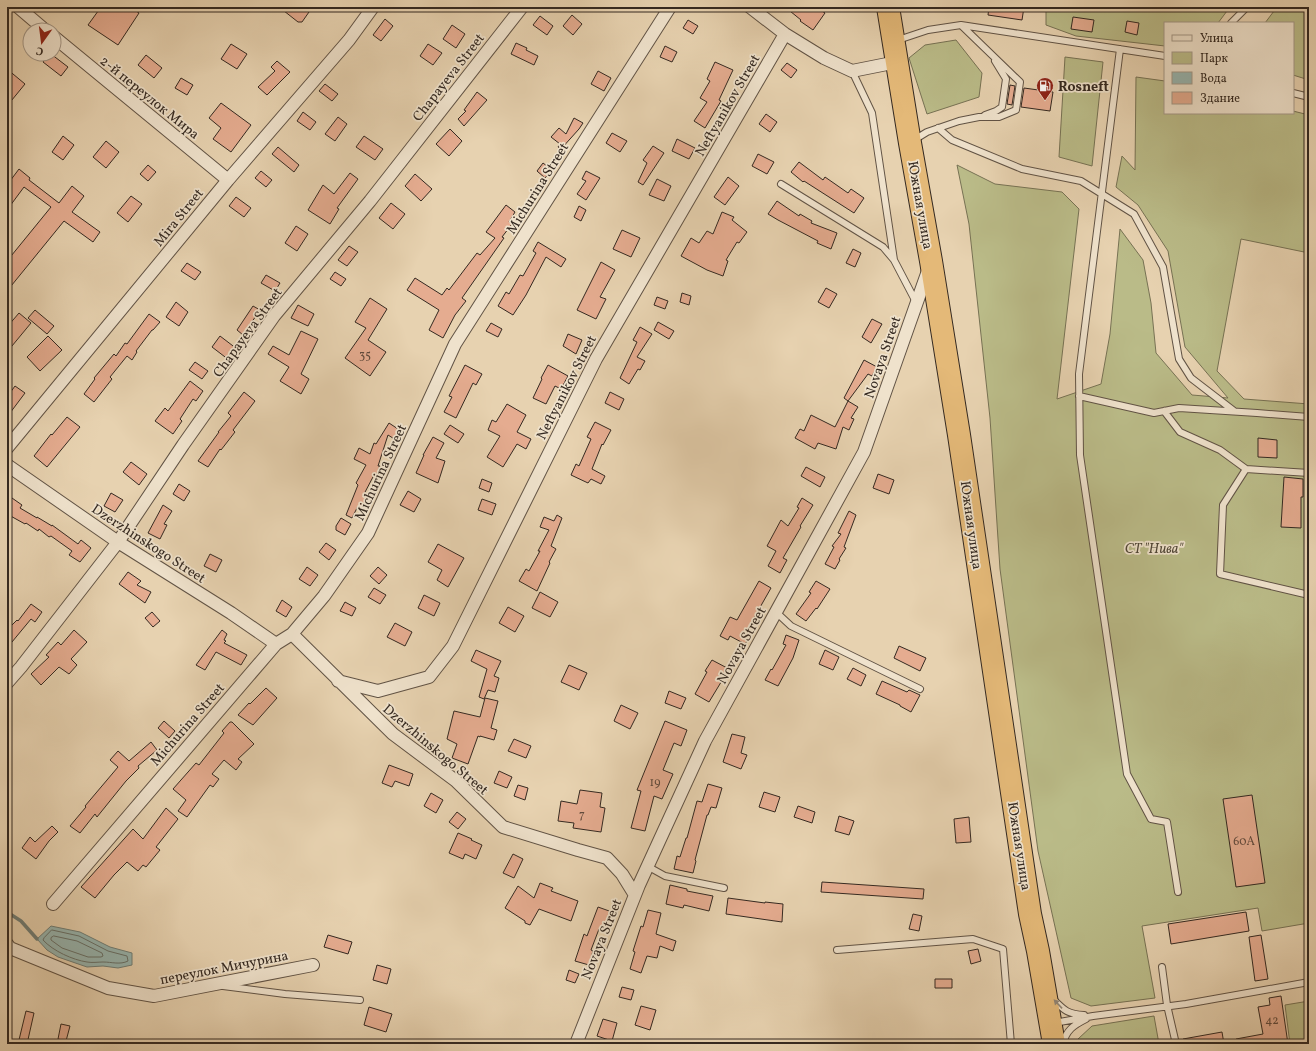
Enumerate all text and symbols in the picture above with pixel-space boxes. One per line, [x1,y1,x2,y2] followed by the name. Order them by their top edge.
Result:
[22,22,62,62] north arrow
[1164,22,1294,114] legend
[409,30,490,126] street label: Chapayeva Street
[1200,31,1233,47] text: Улица
[35,42,45,58] text: С
[691,51,765,160] street label: Neftyanikov Street
[1200,51,1228,67] text: Парк
[95,52,203,144] street label: 2-й переулок Мира
[1200,71,1227,87] text: Вода
[1035,76,1055,101] fuel station icon: Rosneft
[1058,78,1109,97] place label: Rosneft
[1200,91,1240,107] text: Здание
[503,139,574,238] street label: Michurina Street
[902,160,937,251] street label: Южная улица
[150,185,208,251] street label: Mira Street
[209,284,287,382] street label: Chapayeva Street
[860,314,906,401] street label: Novaya Street
[533,332,602,443] street label: Neftyanikov Street
[359,348,371,364] house number: 35
[351,421,412,524] street label: Michurina Street
[955,480,986,571] street label: Южная улица
[87,500,209,588] street label: Dzerzhinskogo Street
[1125,540,1184,559] park label: СТ "Нива"
[713,604,771,688] street label: Novaya Street
[147,679,230,771] street label: Michurina Street
[378,700,492,800] street label: Dzerzhinskogo Street
[650,775,660,791] house number: 19
[1002,801,1035,892] street label: Южная улица
[579,807,585,823] house number: 7
[1233,834,1255,850] house number: 60А
[578,896,627,983] street label: Novaya Street
[158,947,290,990] street label: переулок Мичурина
[1053,999,1063,1009] one-way arrow
[1265,1013,1279,1029] house number: 42

